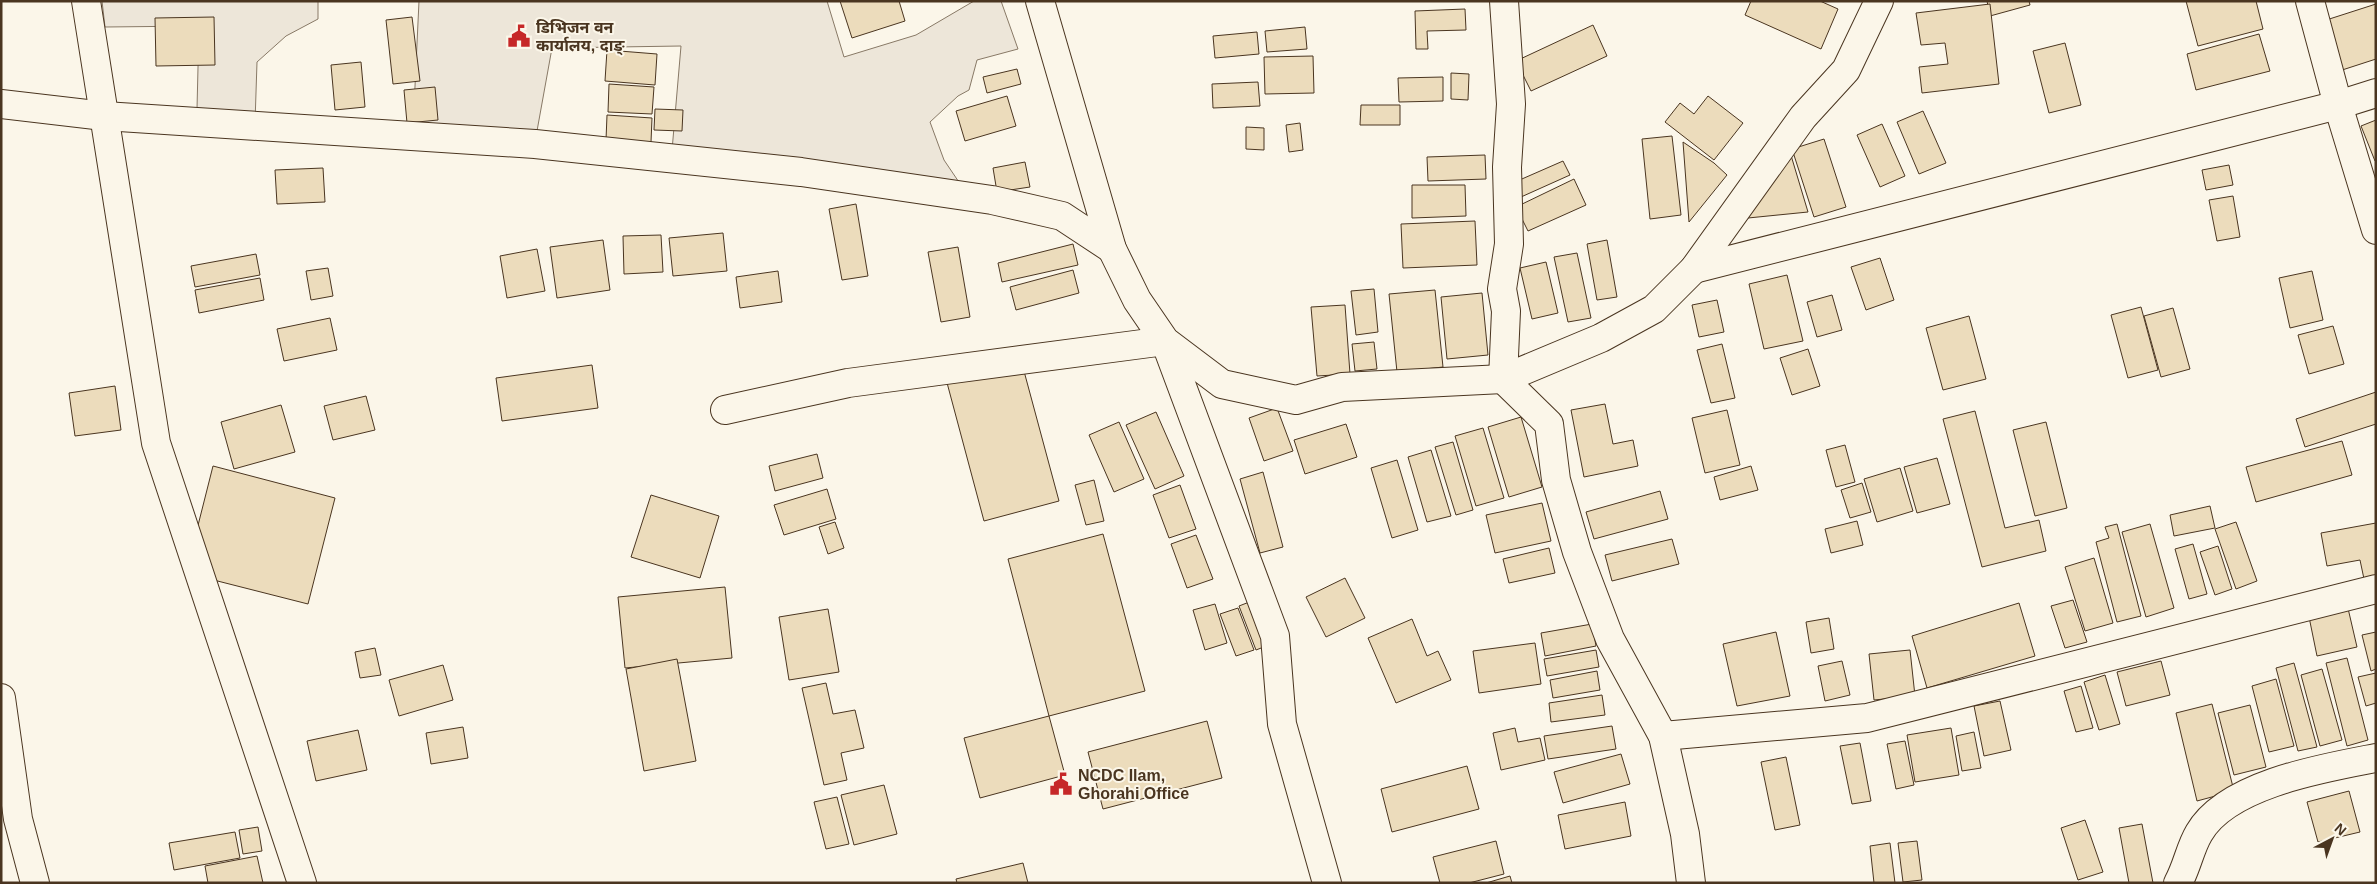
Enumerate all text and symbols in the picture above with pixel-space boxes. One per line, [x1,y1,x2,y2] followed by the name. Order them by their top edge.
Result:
[536,19,625,56] place label: डिभिजन वन कार्यालय, दाङ्
[506,23,532,49] public building icon: डिभिजन वन कार्यालय, दाङ्
[1078,767,1189,802] place label: NCDC Ilam, Ghorahi Office
[1048,771,1074,797] public building icon: NCDC Ilam, Ghorahi Office
[2307,814,2357,864] north arrow
[2331,820,2350,839] text: N

